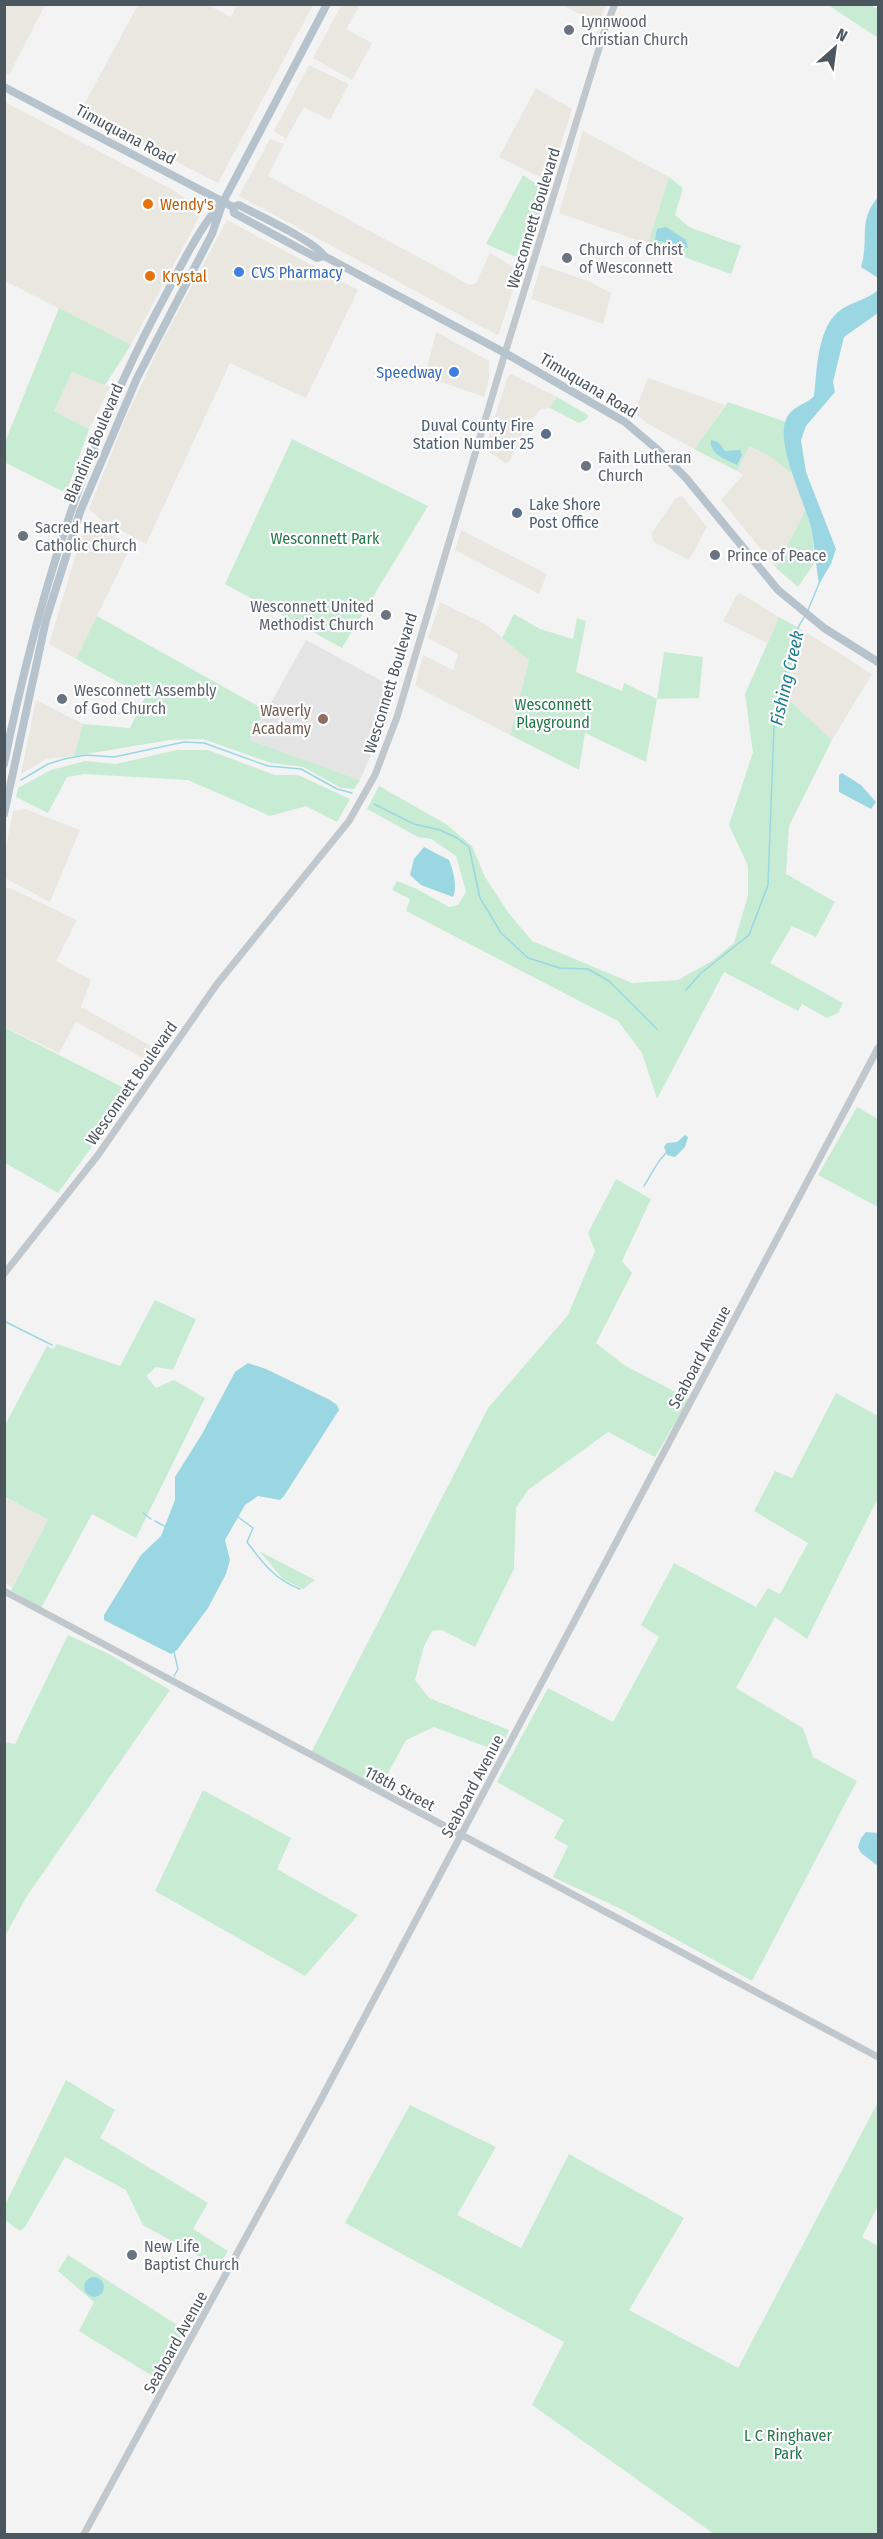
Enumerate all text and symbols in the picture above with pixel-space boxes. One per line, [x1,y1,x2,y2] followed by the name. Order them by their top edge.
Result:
[581,12,688,49] place label: Lynnwood Christian Church
[805,18,865,78] north arrow
[562,23,576,37] marker: Lynnwood Christian Church
[833,25,851,46] text: N
[73,100,179,169] street label: Timuquana Road
[503,145,564,291] street label: Wesconnett Boulevard
[160,195,214,214] place label: Wendy's
[141,197,155,211] marker: Wendy's
[579,240,684,277] place label: Church of Christ of Wesconnett
[560,251,574,265] marker: Church of Christ of Wesconnett
[251,263,344,282] place label: CVS Pharmacy
[232,265,246,279] marker: CVS Pharmacy
[162,267,207,286] place label: Krystal
[143,269,157,283] marker: Krystal
[537,349,641,422] street label: Timuquana Road
[376,363,443,382] place label: Speedway
[447,365,461,379] marker: Speedway
[60,381,127,506] street label: Blanding Boulevard
[413,416,534,453] place label: Duval County Fire Station Number 25
[539,427,553,441] marker: Duval County Fire Station Number 25
[598,448,692,485] place label: Faith Lutheran Church
[579,459,593,473] marker: Faith Lutheran Church
[529,495,601,532] place label: Lake Shore Post Office
[510,506,524,520] marker: Lake Shore Post Office
[35,518,137,555] place label: Sacred Heart Catholic Church
[16,529,30,543] marker: Sacred Heart Catholic Church
[271,529,380,548] park label: Wesconnett Park
[727,546,826,565] place label: Prince of Peace
[708,548,722,562] marker: Prince of Peace
[250,597,374,634] place label: Wesconnett United Methodist Church
[379,608,393,622] marker: Wesconnett United Methodist Church
[360,610,421,756] street label: Wesconnett Boulevard
[765,628,809,728] water label: Fishing Creek
[74,681,217,718] place label: Wesconnett Assembly of God Church
[55,692,69,706] marker: Wesconnett Assembly of God Church
[515,695,592,732] park label: Wesconnett Playground
[252,701,312,738] place label: Waverly Acadamy
[316,712,330,726] marker: Waverly Acadamy
[82,1018,181,1149] street label: Wesconnett Boulevard
[664,1302,735,1412] street label: Seaboard Avenue
[437,1731,508,1841] street label: Seaboard Avenue
[361,1762,439,1815] street label: 118th Street
[144,2237,239,2274] place label: New Life Baptist Church
[125,2248,139,2262] marker: New Life Baptist Church
[140,2288,211,2397] street label: Seaboard Avenue
[744,2426,832,2463] park label: L C Ringhaver Park

